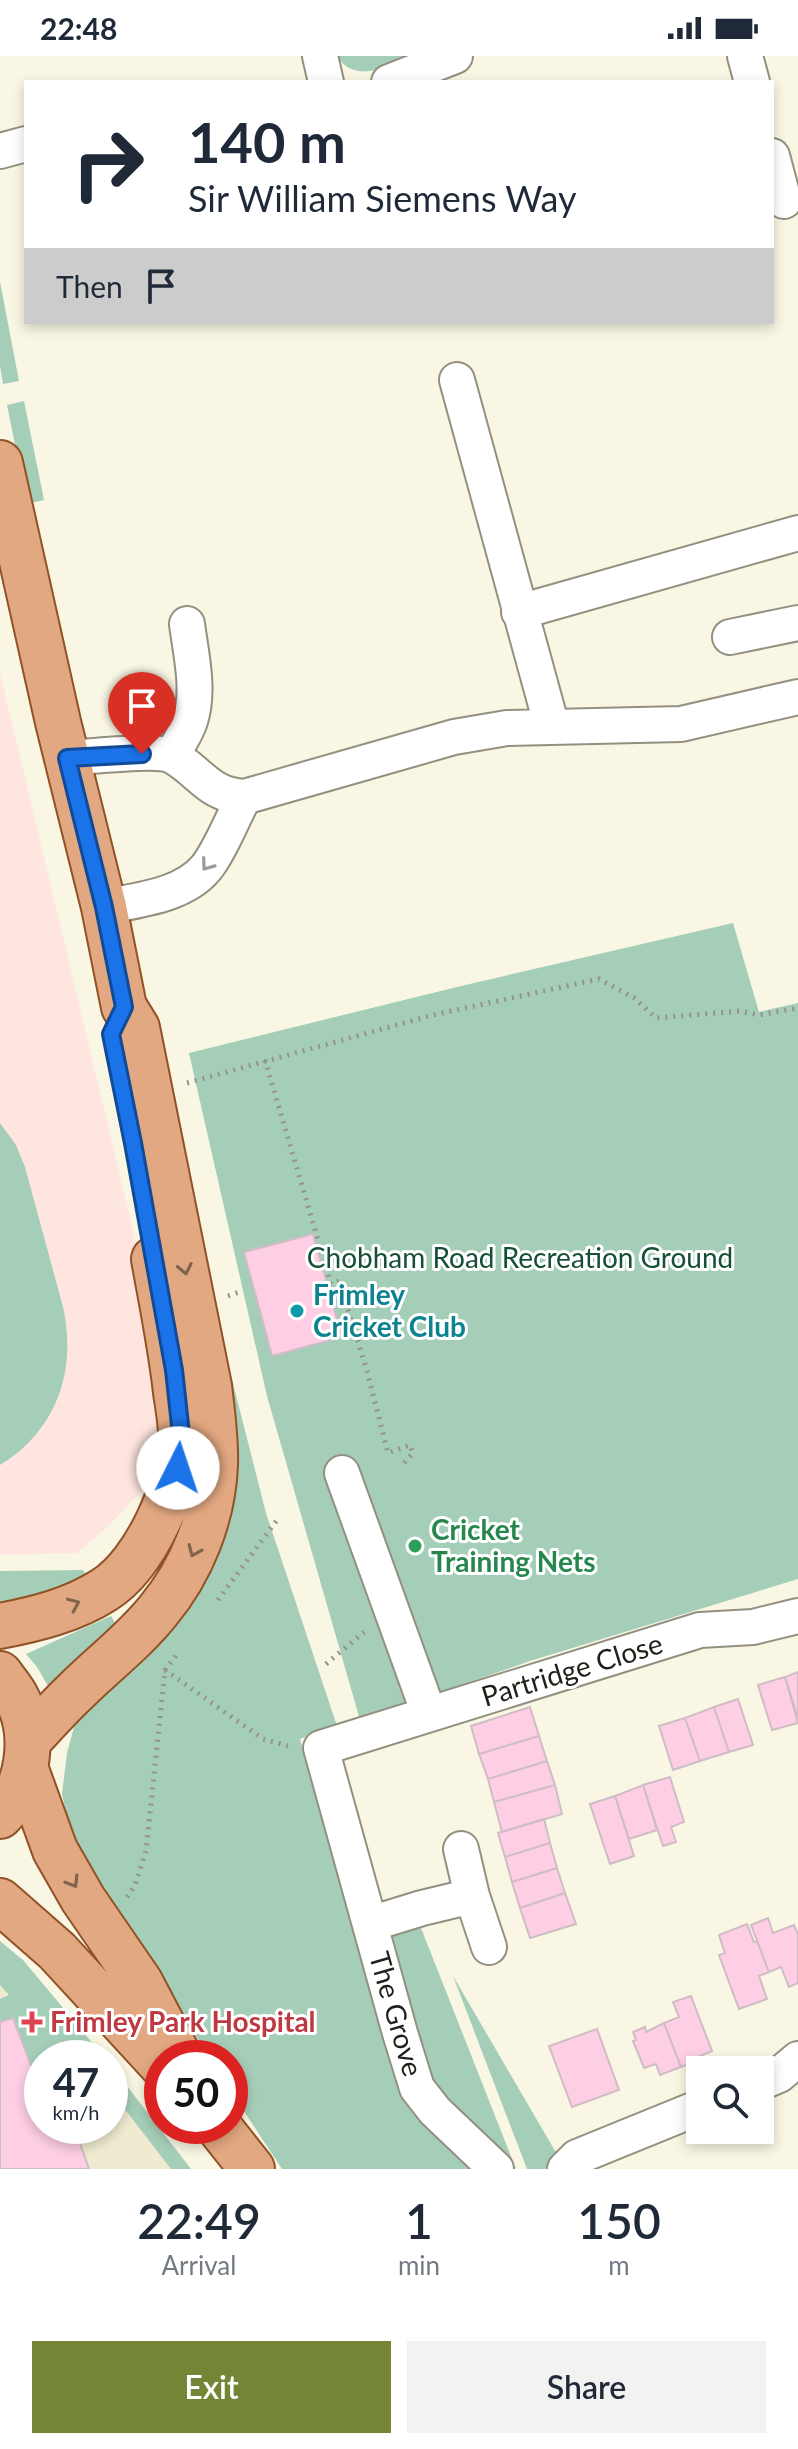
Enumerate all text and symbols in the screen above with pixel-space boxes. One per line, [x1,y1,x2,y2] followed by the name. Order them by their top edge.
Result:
[40,10,117,46] text: 22:48
[188,108,346,175] text: 140 m
[56,112,160,216] icon: right
[188,176,577,220] text: Sir William Siemens Way
[139,264,183,308] icon: arrive
[56,268,123,304] text: Then
[108,672,176,754] pin
[120,684,164,728] icon: arrive
[202,856,216,871] one-way arrow
[307,1240,733,1274] park label: Chobham Road Recreation Ground
[176,1262,193,1276] one-way arrow
[313,1277,466,1343] place label: Frimley Cricket Club
[288,1302,306,1320] marker: Frimley Cricket Club
[136,1426,220,1510] position arrow
[431,1512,596,1578] place label: Cricket Training Nets
[406,1537,424,1555] marker: Cricket Training Nets
[187,1543,203,1557] one-way arrow
[66,1598,81,1614] one-way arrow
[477,1625,666,1713] street label: Partridge Close
[63,1873,79,1888] one-way arrow
[363,1947,431,2080] street label: The Grove
[50,2004,316,2038] place label: Frimley Park Hospital
[21,2011,43,2033] marker: Frimley Park Hospital
[144,2040,248,2144] speed limit sign: 50
[686,2056,774,2144] map controls
[686,2056,774,2144] button: search
[53,2058,99,2106] text: 47
[53,2100,99,2124] text: km/h
[137,2192,261,2249] text: 22:49
[405,2192,433,2249] text: 1
[577,2192,661,2249] text: 150
[162,2249,236,2281] text: Arrival
[398,2249,440,2281] text: min
[608,2249,630,2281] text: m
[32,2341,391,2433] button: Exit
[407,2341,766,2433] button: Share

